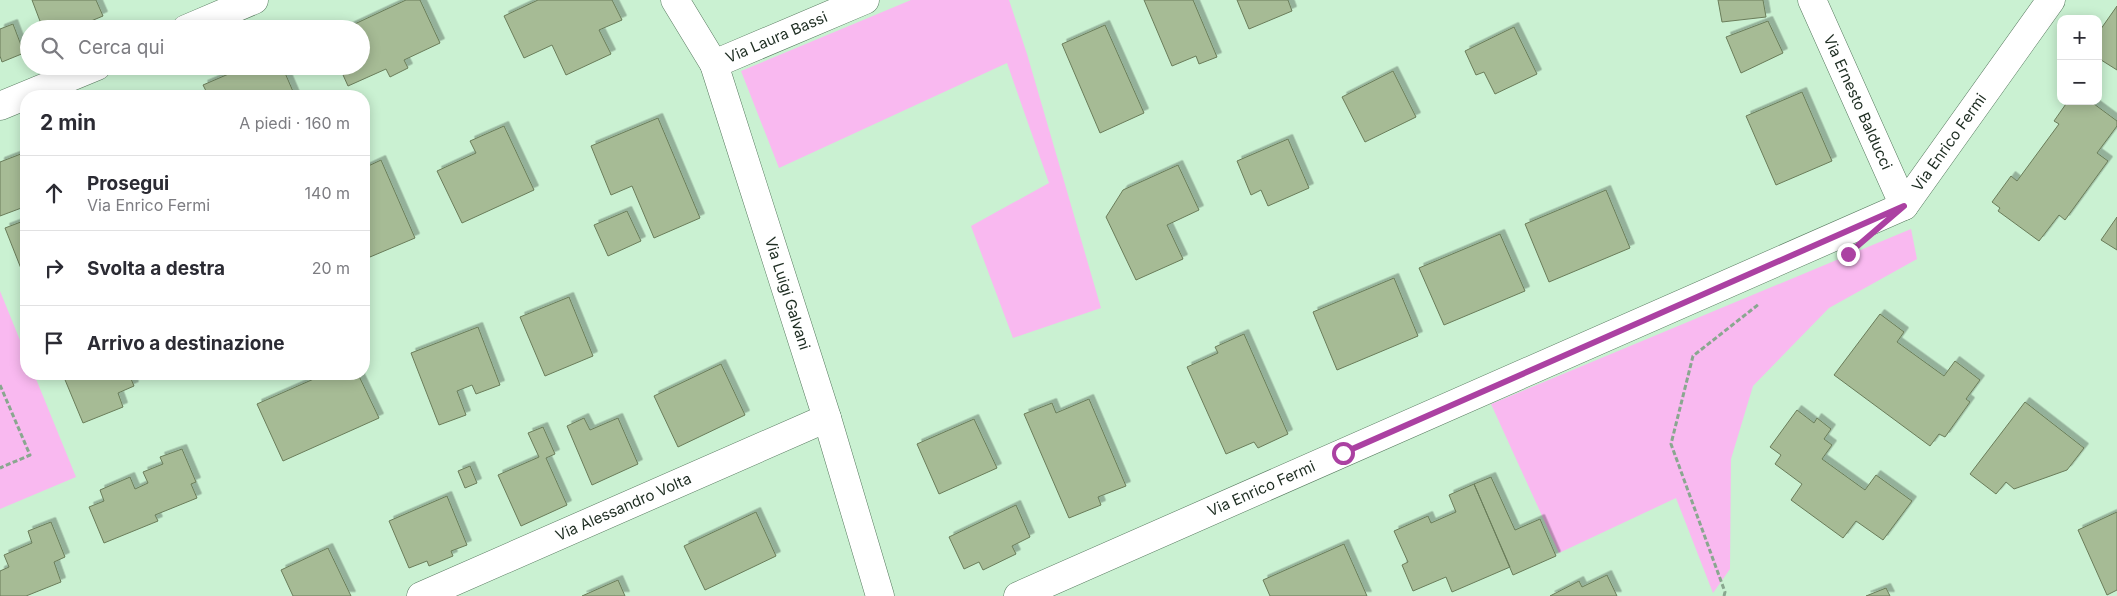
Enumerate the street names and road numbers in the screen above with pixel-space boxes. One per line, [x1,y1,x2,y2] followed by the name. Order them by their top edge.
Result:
[723,7,830,67] street label: Via Laura Bassi
[1820,32,1897,173] street label: Via Ernesto Balducci
[1908,90,1990,195] street label: Via Enrico Fermi
[761,235,815,352] street label: Via Luigi Galvani
[1205,456,1318,520] street label: Via Enrico Fermi
[552,469,694,545] street label: Via Alessandro Volta

